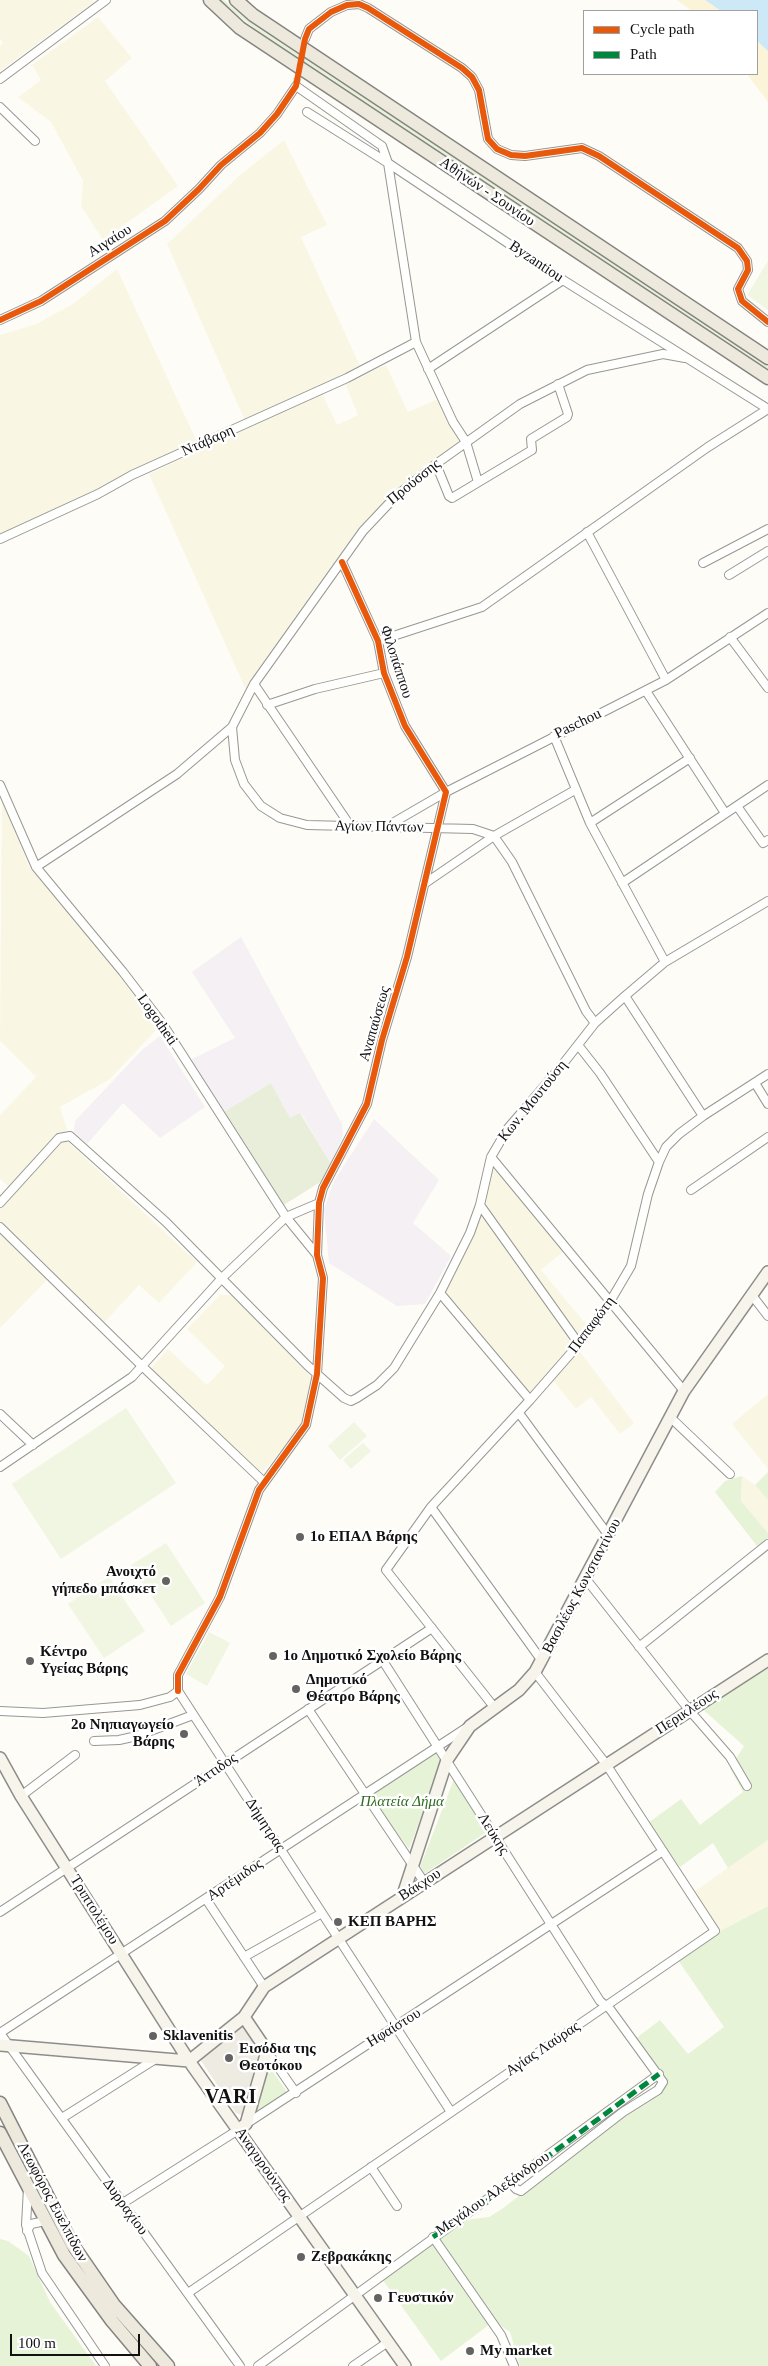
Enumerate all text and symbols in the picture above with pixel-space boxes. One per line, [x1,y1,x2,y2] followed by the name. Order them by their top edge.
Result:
[583,10,758,75] legend
[630,21,695,37] text: Cycle path
[630,46,657,62] text: Path
[436,153,538,231] street label: Αθήνών - Σουνίου
[85,221,135,261] street label: Αιγαίου
[505,237,567,287] street label: Byzantiou
[179,421,237,461] street label: Ντάβαρη
[384,455,444,509] street label: Προύσσης
[376,623,416,701] street label: Φιλοπάππου
[552,705,604,743] street label: Paschou
[334,817,424,837] street label: Αγίων Πάντων
[356,984,394,1064] street label: Αναπαύσεως
[133,991,181,1049] street label: Logotheti
[495,1057,571,1145] street label: Κων. Μουτούση
[565,1293,619,1357] street label: Παπαφώτη
[539,1515,625,1657] street label: Βασιλέως Κωνσταντίνου
[310,1528,417,1546] place label: 1ο ΕΠΑΛ Βάρης
[294,1531,306,1543] marker: 1ο ΕΠΑΛ Βάρης
[52,1563,156,1598] place label: Ανοιχτό γήπεδο μπάσκετ
[160,1575,172,1587] marker: Ανοιχτό γήπεδο μπάσκετ
[40,1643,128,1678] place label: Κέντρο Υγείας Βάρης
[283,1647,461,1665] place label: 1ο Δημοτικό Σχολείο Βάρης
[267,1650,279,1662] marker: 1ο Δημοτικό Σχολείο Βάρης
[24,1655,36,1667] marker: Κέντρο Υγείας Βάρης
[306,1671,400,1706] place label: Δημοτικό Θέατρο Βάρης
[290,1683,302,1695] marker: Δημοτικό Θέατρο Βάρης
[652,1685,722,1739] street label: Περικλέους
[71,1716,174,1751] place label: 2ο Νηπιαγωγείο Βάρης
[178,1728,190,1740] marker: 2ο Νηπιαγωγείο Βάρης
[191,1749,241,1791] street label: Άττιδος
[360,1793,444,1811] park label: Πλατεία Δήμα
[241,1795,289,1855] street label: Δήμητρας
[473,1810,513,1858] street label: Λεύκης
[204,1855,266,1905] street label: Αρτέμιδος
[396,1865,444,1905] street label: Βάκχου
[66,1872,122,1948] street label: Τριπτολέμου
[348,1913,437,1931] place label: ΚΕΠ ΒΑΡΗΣ
[332,1916,344,1928] marker: ΚΕΠ ΒΑΡΗΣ
[364,2004,424,2052] street label: Ηφαίστου
[503,2018,583,2080] street label: Αγίας Λαύρας
[163,2027,233,2045] place label: Sklavenitis
[147,2030,159,2042] marker: Sklavenitis
[239,2040,316,2075] place label: Εισόδια της Θεοτόκου
[223,2052,235,2064] marker: Εισόδια της Θεοτόκου
[204,2086,258,2110] district label: VARI
[231,2124,295,2206] street label: Αναγυρούντος
[13,2139,91,2265] street label: Λεωφόρος Ευελπίδων
[433,2148,553,2240] street label: Μεγάλου Αλεξάνδρου
[98,2175,152,2239] street label: Δυρραχίου
[311,2248,391,2266] place label: Ζεβρακάκης
[295,2251,307,2263] marker: Ζεβρακάκης
[388,2289,454,2307] place label: Γευστικόν
[372,2292,384,2304] marker: Γευστικόν
[12,2324,142,2356] scale bar
[18,2335,56,2351] text: 100 m
[480,2342,552,2360] place label: My market
[464,2345,476,2357] marker: My market

